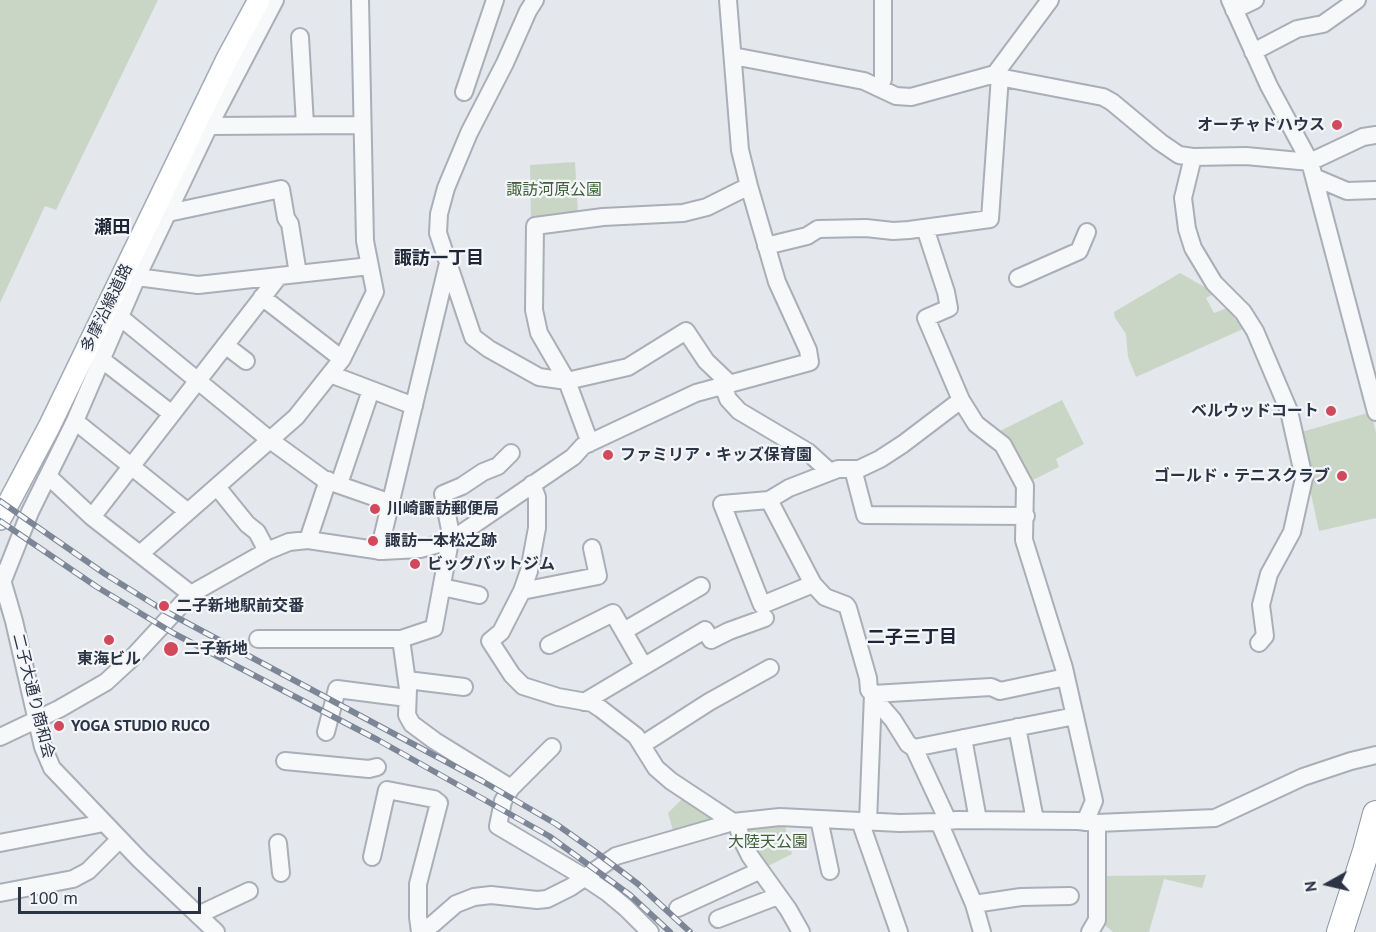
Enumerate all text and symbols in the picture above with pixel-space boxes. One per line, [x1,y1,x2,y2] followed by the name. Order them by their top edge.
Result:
[1197,115,1325,135] place label: オーチャドハウス
[1330,118,1344,132] marker: オーチャドハウス
[506,180,602,200] park label: 諏訪河原公園
[94,217,130,239] district label: 瀬田
[394,248,484,270] district label: 諏訪一丁目
[77,261,137,355] street label: 多摩沿線道路
[1191,401,1319,421] place label: ベルウッドコート
[1324,404,1338,418] marker: ベルウッドコート
[620,445,812,465] place label: ファミリア・キッズ保育園
[601,448,615,462] marker: ファミリア・キッズ保育園
[1154,466,1330,486] place label: ゴールド・テニスクラブ
[1335,469,1349,483] marker: ゴールド・テニスクラブ
[387,499,499,519] place label: 川崎諏訪郵便局
[368,502,382,516] marker: 川崎諏訪郵便局
[385,531,497,551] place label: 諏訪一本松之跡
[366,534,380,548] marker: 諏訪一本松之跡
[427,554,555,574] place label: ビッグバットジム
[408,557,422,571] marker: ビッグバットジム
[176,596,304,616] place label: 二子新地駅前交番
[157,599,171,613] marker: 二子新地駅前交番
[867,627,957,649] district label: 二子三丁目
[8,632,58,760] street label: 二子大通り商和会
[102,633,116,647] marker: 東海ビル
[184,639,248,659] place label: 二子新地
[162,640,180,658] marker: 二子新地
[77,649,141,669] place label: 東海ビル
[71,716,210,736] place label: YOGA STUDIO RUCO
[52,719,66,733] marker: YOGA STUDIO RUCO
[728,832,808,852] park label: 大陸天公園
[1298,854,1358,914] north arrow
[21,875,204,913] scale bar
[1300,880,1321,893] text: N
[29,886,78,909] text: 100 m

